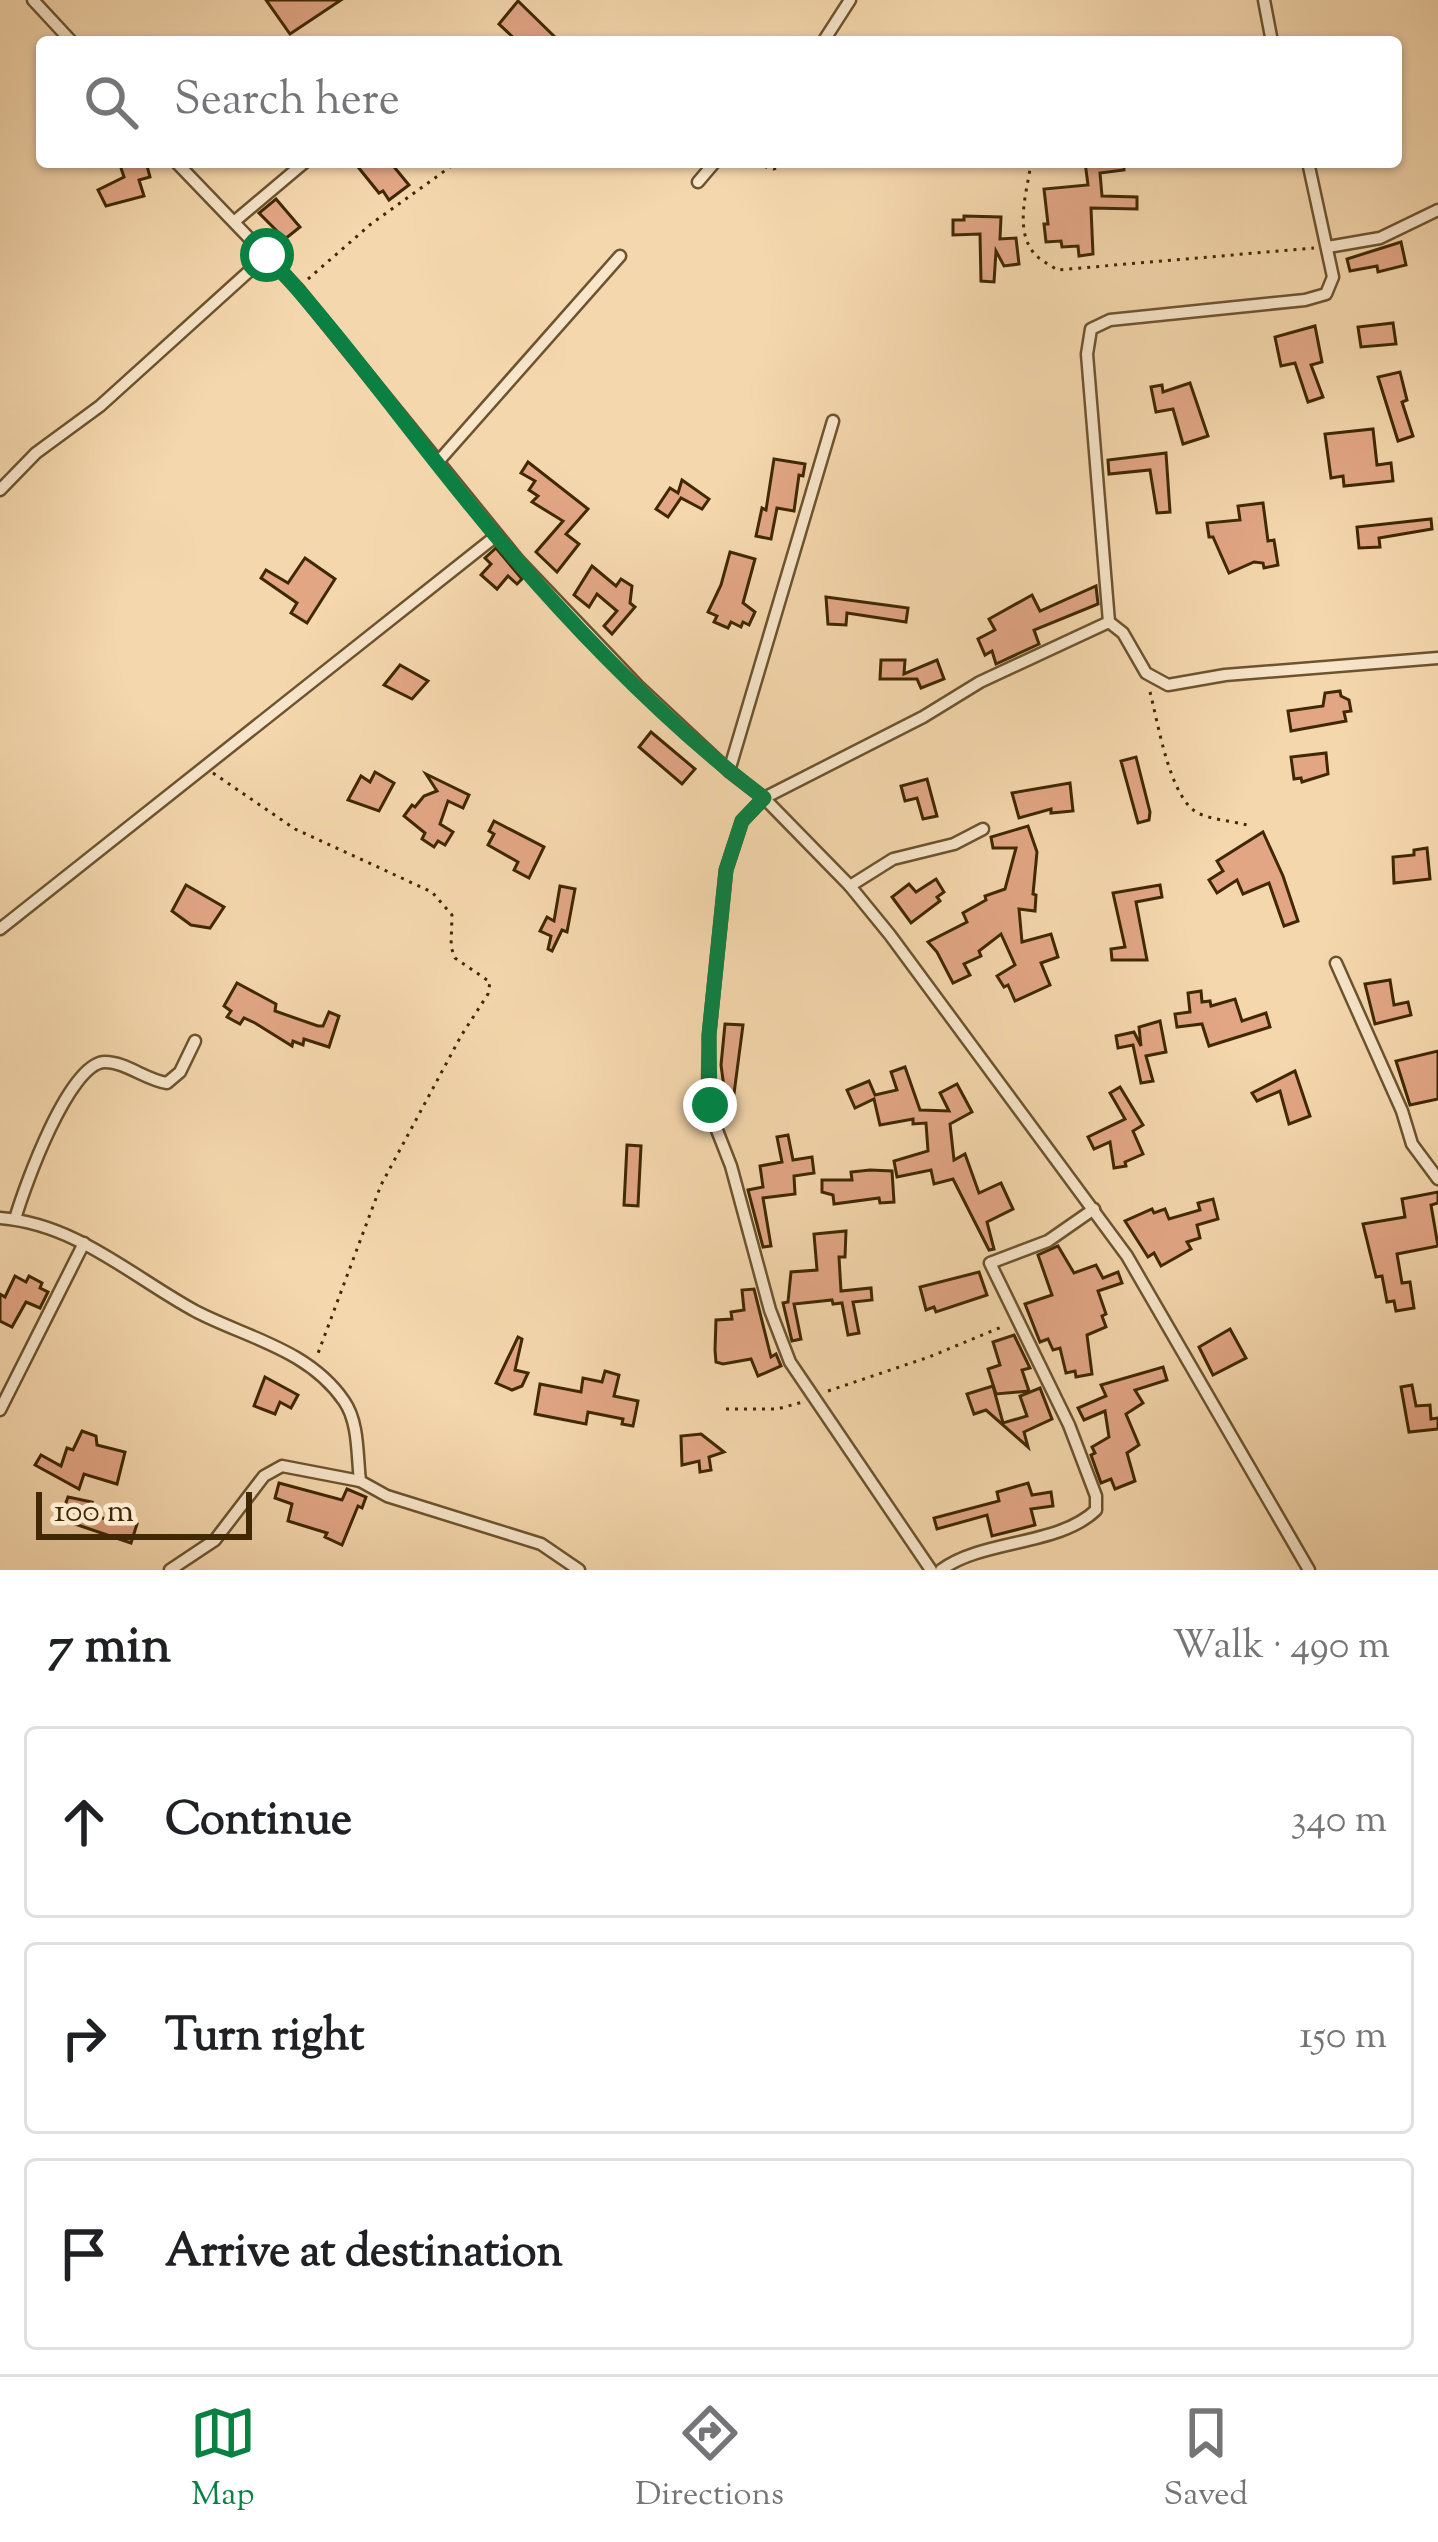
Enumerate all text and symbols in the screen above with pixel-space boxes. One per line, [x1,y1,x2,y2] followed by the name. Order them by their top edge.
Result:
[36,36,1402,168] search box
[78,69,144,135] icon: search
[174,70,400,135] text: Search here
[240,228,294,282] route start
[683,1078,737,1132] route end
[36,1486,252,1539] scale bar
[54,1489,134,1537] text: 100 m
[48,1612,171,1685] text: 7 min
[1173,1620,1390,1676] text: Walk · 490 m
[51,1789,117,1855] icon: ahead
[165,1790,352,1855] text: Continue
[1291,1794,1387,1850] text: 340 m
[51,2005,117,2071] icon: right
[165,2006,364,2071] text: Turn right
[1299,2010,1387,2066] text: 150 m
[51,2221,117,2287] icon: arrive
[165,2222,563,2287] text: Arrive at destination
[190,2400,256,2520] tab: Map
[635,2400,784,2520] tab: Directions
[1164,2400,1248,2520] tab: Saved

